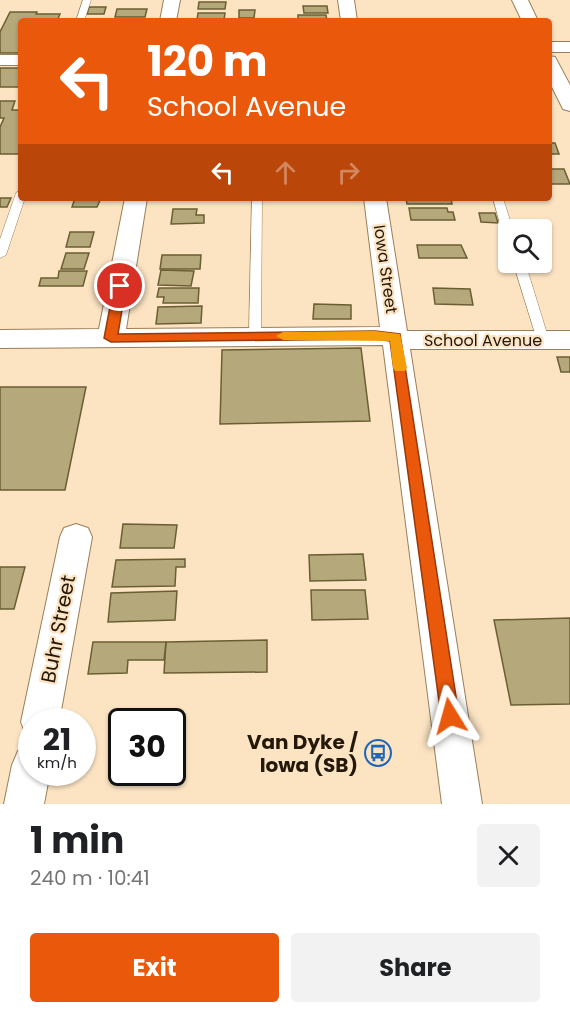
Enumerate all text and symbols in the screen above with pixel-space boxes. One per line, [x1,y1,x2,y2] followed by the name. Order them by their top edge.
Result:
[147,32,268,91] text: 120 m
[48,42,126,120] icon: left
[147,88,346,125] text: School Avenue
[206,156,239,189] icon: left
[269,156,302,189] icon: ahead
[332,156,365,189] icon: right
[498,219,552,273] map controls
[498,219,552,273] button: search
[368,223,403,315] street label: Iowa Street
[94,260,145,311] pin
[103,269,136,302] icon: arrive
[424,329,542,352] street label: School Avenue
[34,573,82,685] street label: Buhr Street
[418,684,482,748] position arrow
[108,708,186,786] speed limit sign: 30
[43,718,71,761] text: 21
[247,728,358,779] place label: Van Dyke / Iowa (SB)
[363,738,393,768] bus stop icon: Van Dyke / Iowa (SB)
[37,752,77,773] text: km/h
[30,815,124,866] text: 1 min
[477,824,540,887] button: close
[30,864,150,892] text: 240 m · 10:41
[30,933,279,1002] button: Exit
[291,933,540,1002] button: Share

